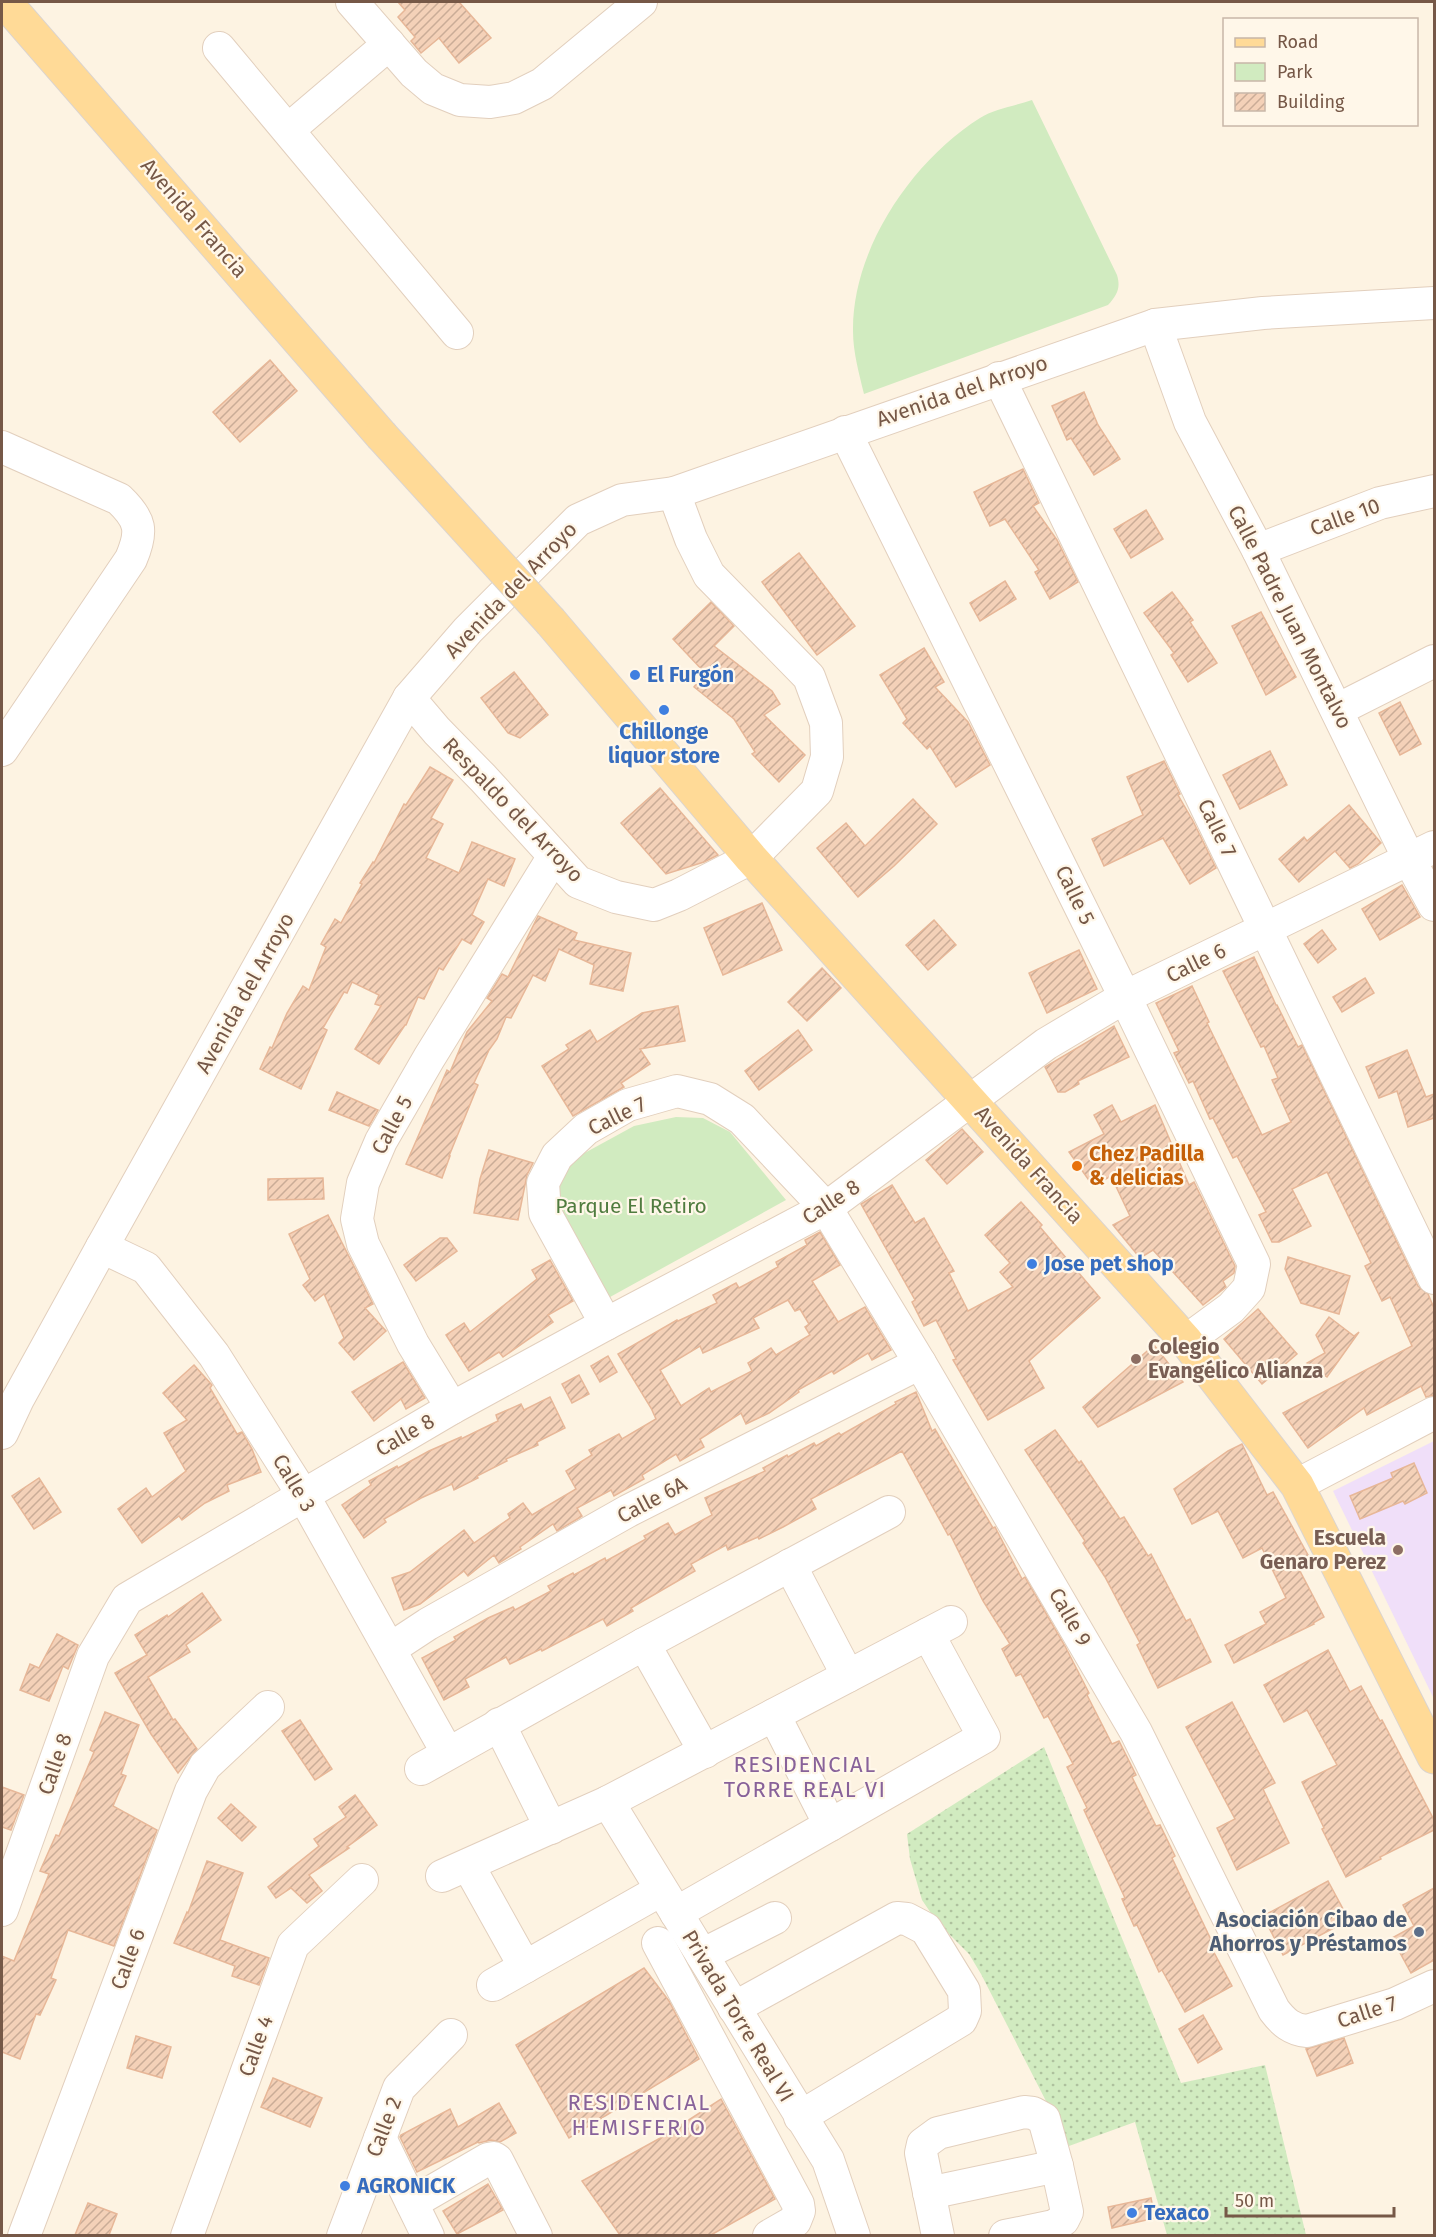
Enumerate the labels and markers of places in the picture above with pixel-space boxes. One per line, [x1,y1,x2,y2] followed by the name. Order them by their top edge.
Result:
[647,662,734,688] place label: El Furgón
[628,668,642,682] marker: El Furgón
[657,703,671,717] marker: Chillonge liquor store
[608,719,720,769] place label: Chillonge liquor store
[1089,1141,1204,1191] place label: Chez Padilla & delicias
[1070,1159,1084,1173] marker: Chez Padilla & delicias
[1043,1251,1174,1277] place label: Jose pet shop
[1025,1257,1039,1271] marker: Jose pet shop
[1148,1334,1323,1384] place label: Colegio Evangélico Alianza
[1129,1352,1143,1366] marker: Colegio Evangélico Alianza
[1260,1525,1386,1575] place label: Escuela Genaro Perez
[1391,1543,1405,1557] marker: Escuela Genaro Perez
[1209,1907,1407,1957] place label: Asociación Cibao de Ahorros y Préstamos
[1412,1925,1426,1939] marker: Asociación Cibao de Ahorros y Préstamos
[356,2173,456,2199] place label: AGRONICK
[338,2179,352,2193] marker: AGRONICK
[1144,2200,1209,2226] place label: Texaco
[1125,2206,1139,2220] marker: Texaco

